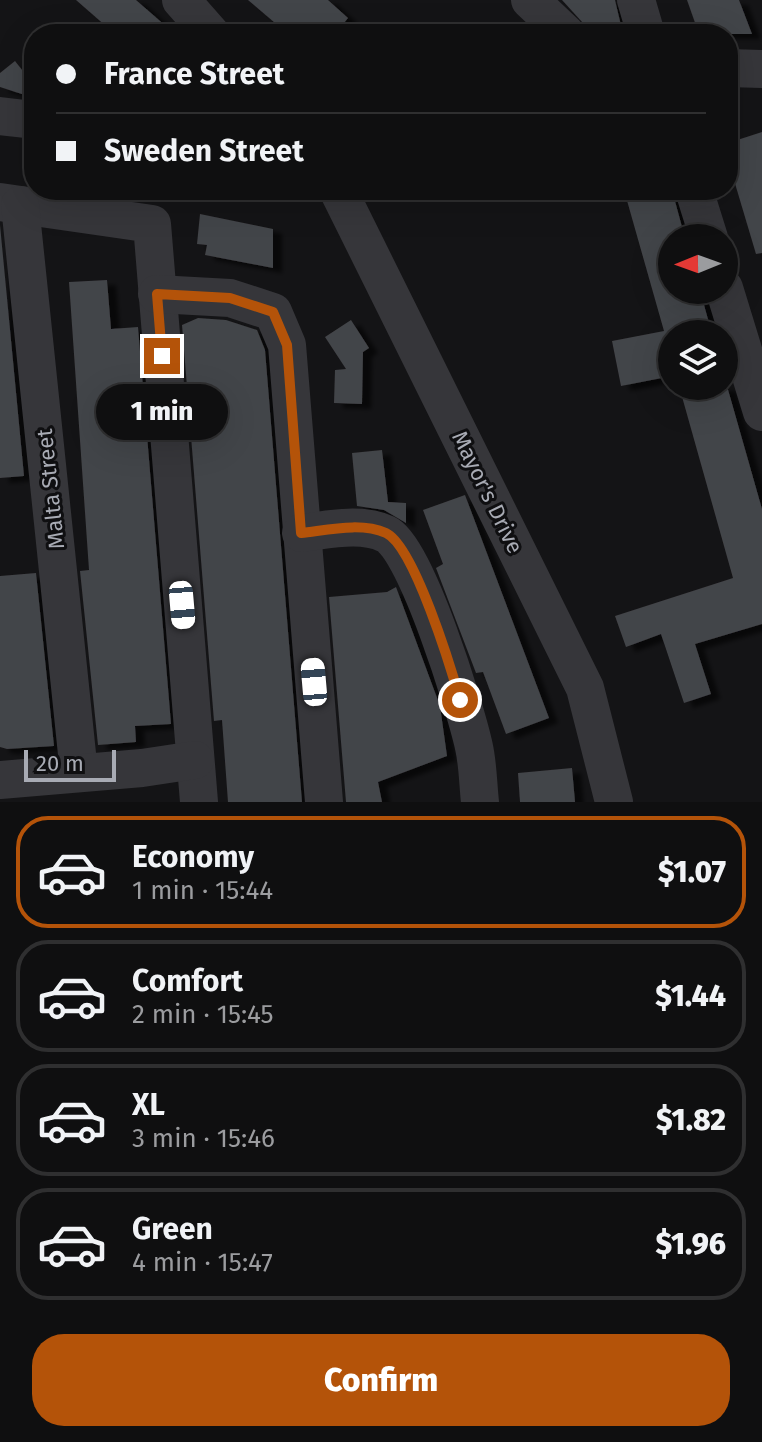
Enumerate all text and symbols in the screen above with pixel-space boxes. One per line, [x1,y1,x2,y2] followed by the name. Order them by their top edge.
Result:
[104,56,284,92] text: France Street
[104,133,304,169] text: Sweden Street
[658,224,738,304] north arrow
[658,224,738,400] map controls
[658,320,738,400] button: layers
[144,338,180,374] route end
[96,384,228,440] callout: 1 min
[131,396,193,427] text: 1 min
[446,426,529,558] street label: Mayor's Drive
[31,428,70,550] street label: Malta Street
[168,580,196,630] car
[300,657,328,707] car
[442,682,478,718] route start
[24,746,116,782] scale bar
[36,750,84,777] text: 20 m
[36,836,108,908] icon: car
[132,839,254,875] text: Economy
[658,854,726,890] text: $1.07
[132,875,273,906] text: 1 min · 15:44
[36,960,108,1032] icon: car
[132,963,243,999] text: Comfort
[655,978,726,1014] text: $1.44
[132,999,274,1030] text: 2 min · 15:45
[36,1084,108,1156] icon: car
[132,1087,165,1123] text: XL
[656,1102,726,1138] text: $1.82
[132,1123,275,1154] text: 3 min · 15:46
[36,1208,108,1280] icon: car
[132,1211,213,1247] text: Green
[655,1226,726,1262] text: $1.96
[132,1247,273,1278] text: 4 min · 15:47
[32,1334,730,1426] button: Confirm

